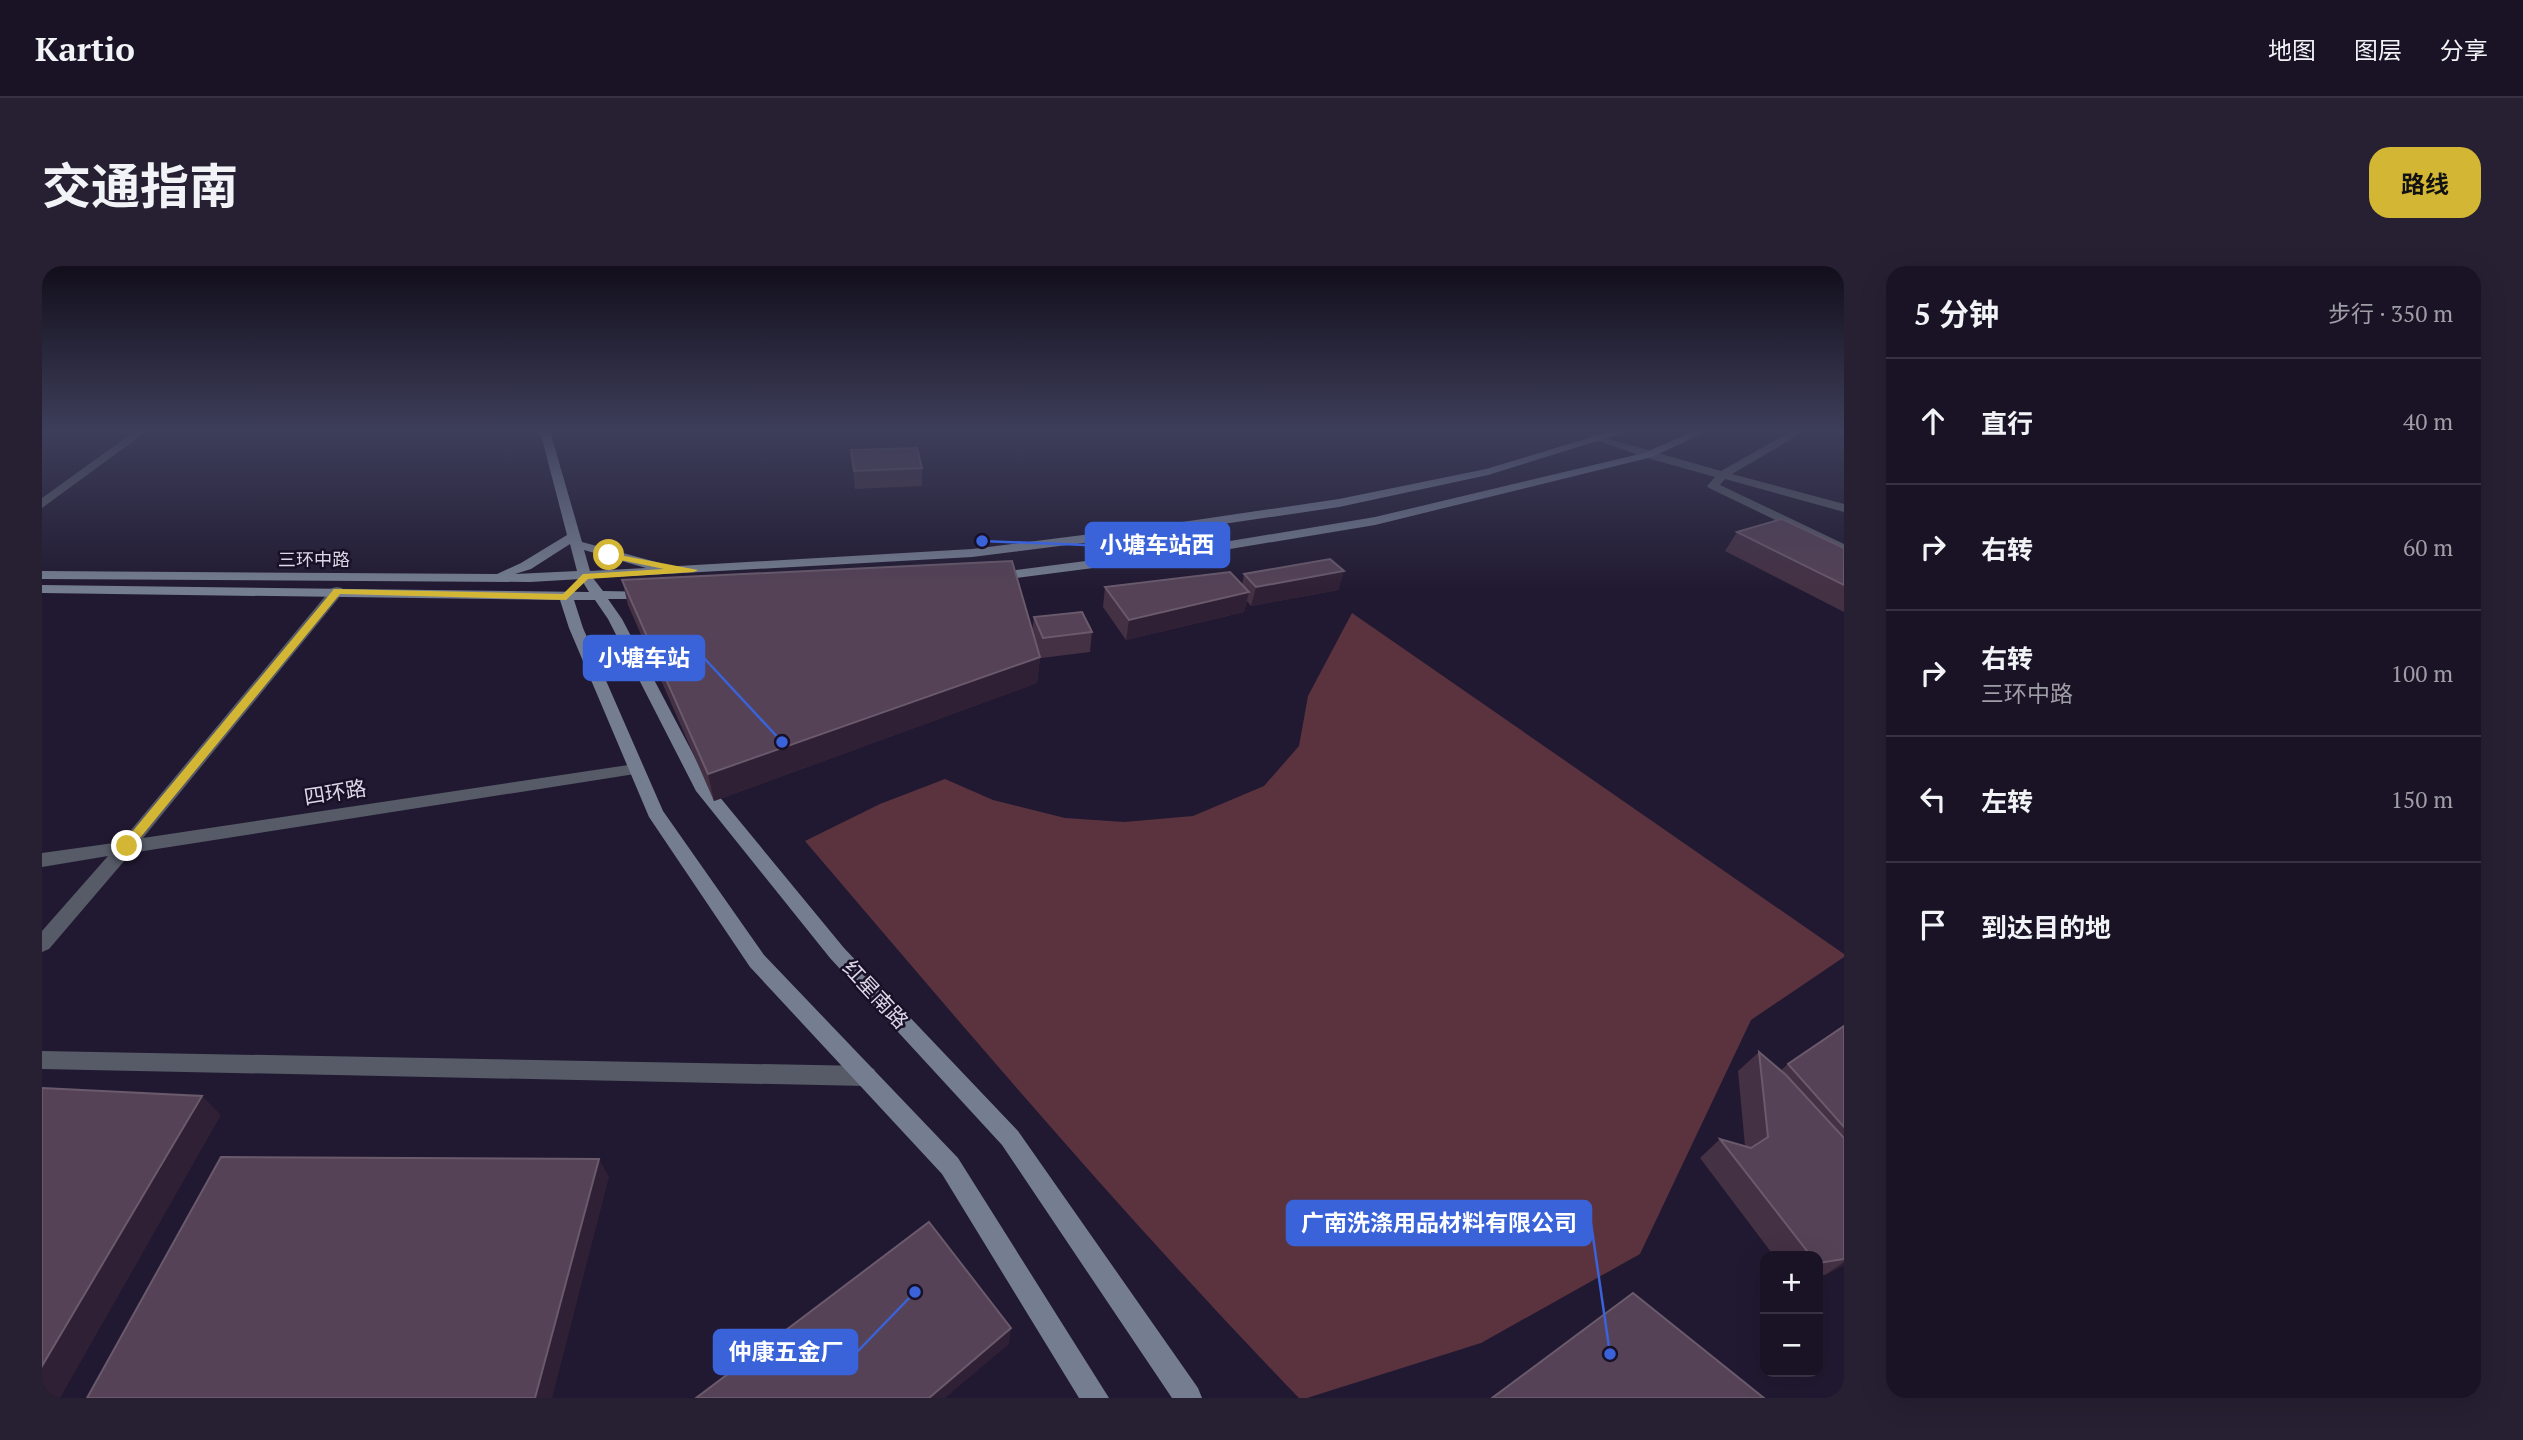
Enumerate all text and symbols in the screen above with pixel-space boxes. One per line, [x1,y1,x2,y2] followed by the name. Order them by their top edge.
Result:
[35,27,135,70] text: Kartio
[2268,34,2316,66] text: 地图
[2354,34,2402,66] text: 图层
[2440,34,2488,66] text: 分享
[2369,147,2481,218] button: 路线
[42,153,238,218] text: 交通指南
[1914,294,1999,334] text: 5 分钟
[2328,298,2453,329] text: 步行 · 350 m
[1914,402,1952,440] icon: ahead
[1981,406,2033,440] text: 直行
[2403,406,2453,437] text: 40 m
[1086,523,1229,567] callout: 小塘车站西
[1914,528,1952,566] icon: right
[1100,529,1215,560] text: 小塘车站西
[1981,532,2033,566] text: 右转
[2403,532,2453,563] text: 60 m
[593,539,624,570] route start
[278,547,350,571] street label: 三环中路
[584,636,704,680] callout: 小塘车站
[1981,641,2033,675] text: 右转
[598,642,690,673] text: 小塘车站
[1914,654,1952,692] icon: right
[2391,658,2453,689] text: 100 m
[1981,678,2073,709] text: 三环中路
[302,773,368,811] street label: 四环路
[1914,780,1952,818] icon: left
[1981,784,2033,818] text: 左转
[2391,784,2453,815] text: 150 m
[111,830,142,861] route end
[1914,906,1952,944] icon: arrive
[1981,910,2111,944] text: 到达目的地
[837,954,915,1034] street label: 红星南路
[1287,1201,1591,1245] callout: 广南洗涤用品材料有限公司
[1301,1207,1577,1238] text: 广南洗涤用品材料有限公司
[1760,1251,1823,1377] map controls
[1760,1251,1823,1314] button: +
[1760,1314,1823,1377] button: −
[714,1330,857,1374] callout: 仲康五金厂
[729,1336,844,1367] text: 仲康五金厂

